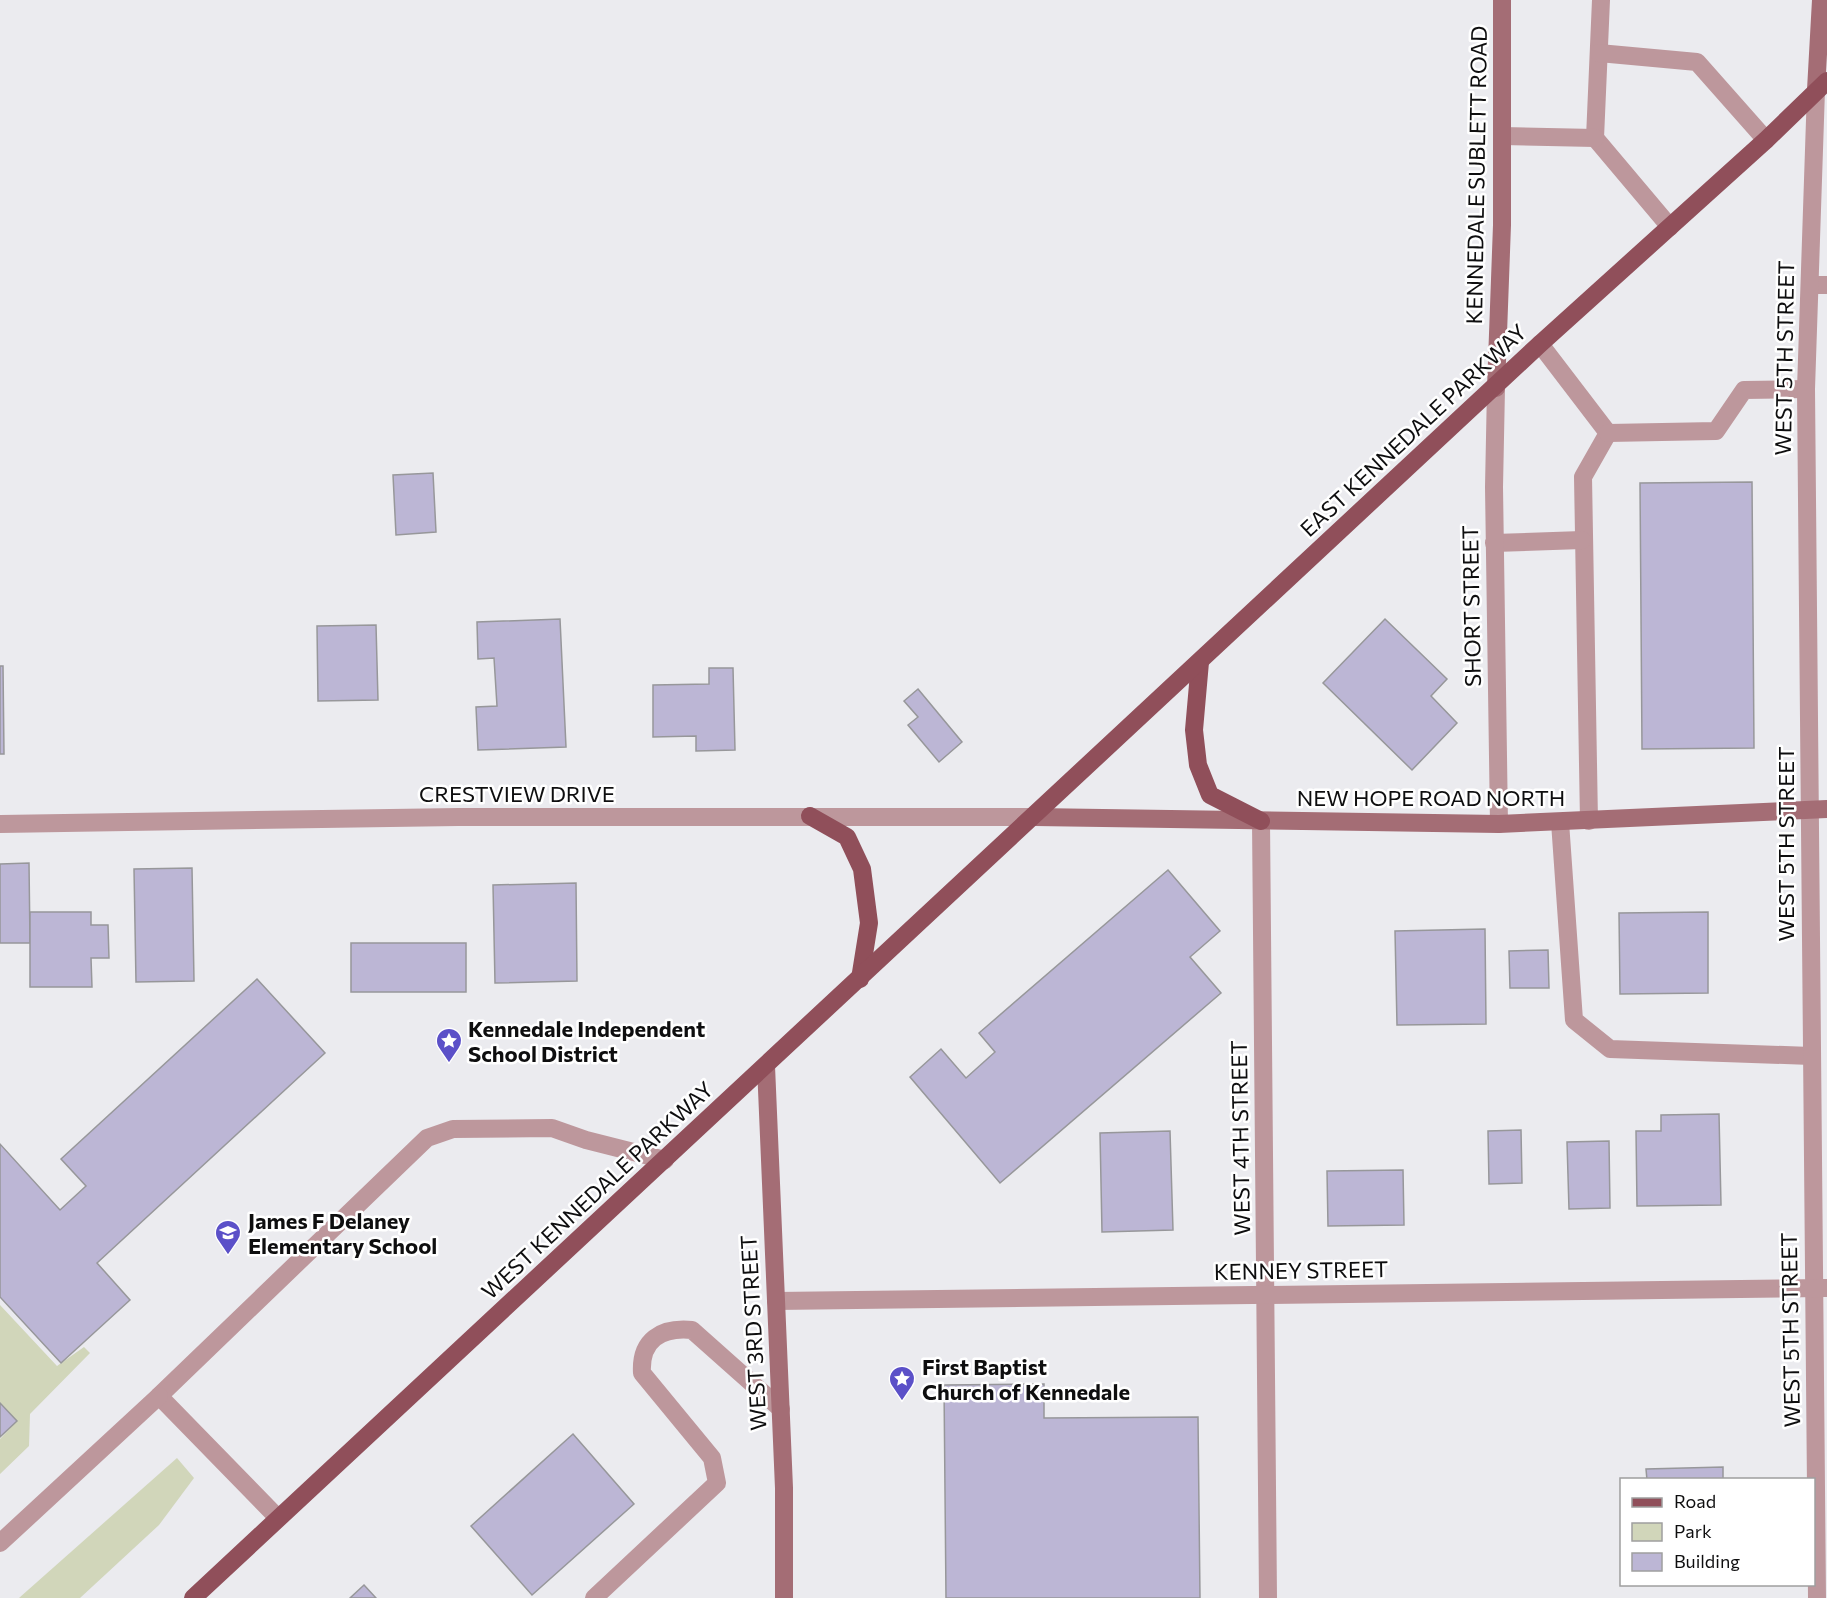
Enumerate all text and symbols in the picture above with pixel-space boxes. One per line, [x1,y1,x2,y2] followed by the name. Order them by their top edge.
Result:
[1460,25,1492,325] street label: KENNEDALE SUBLETT ROAD
[1769,260,1799,456] street label: WEST 5TH STREET
[1294,318,1532,542] street label: EAST KENNEDALE PARKWAY
[1456,525,1486,687] street label: SHORT STREET
[1772,746,1799,942] street label: WEST 5TH STREET
[419,780,615,807] street label: CRESTVIEW DRIVE
[1297,784,1565,811] street label: NEW HOPE ROAD NORTH
[468,1015,705,1067] place label: Kennedale Independent School District
[434,1026,464,1064] place icon: Kennedale Independent School District
[1225,1040,1255,1236] street label: WEST 4TH STREET
[476,1075,718,1305] street label: WEST KENNEDALE PARKWAY
[248,1207,437,1259] place label: James F Delaney Elementary School
[213,1218,243,1256] school or university icon: James F Delaney Elementary School
[1775,1232,1805,1428] street label: WEST 5TH STREET
[734,1235,772,1431] street label: WEST 3RD STREET
[1214,1255,1388,1285] street label: KENNEY STREET
[922,1353,1130,1405] place label: First Baptist Church of Kennedale
[887,1364,917,1402] place icon: First Baptist Church of Kennedale
[1620,1478,1815,1586] legend
[1674,1490,1716,1512] text: Road
[1674,1520,1712,1542] text: Park
[1674,1550,1740,1572] text: Building

